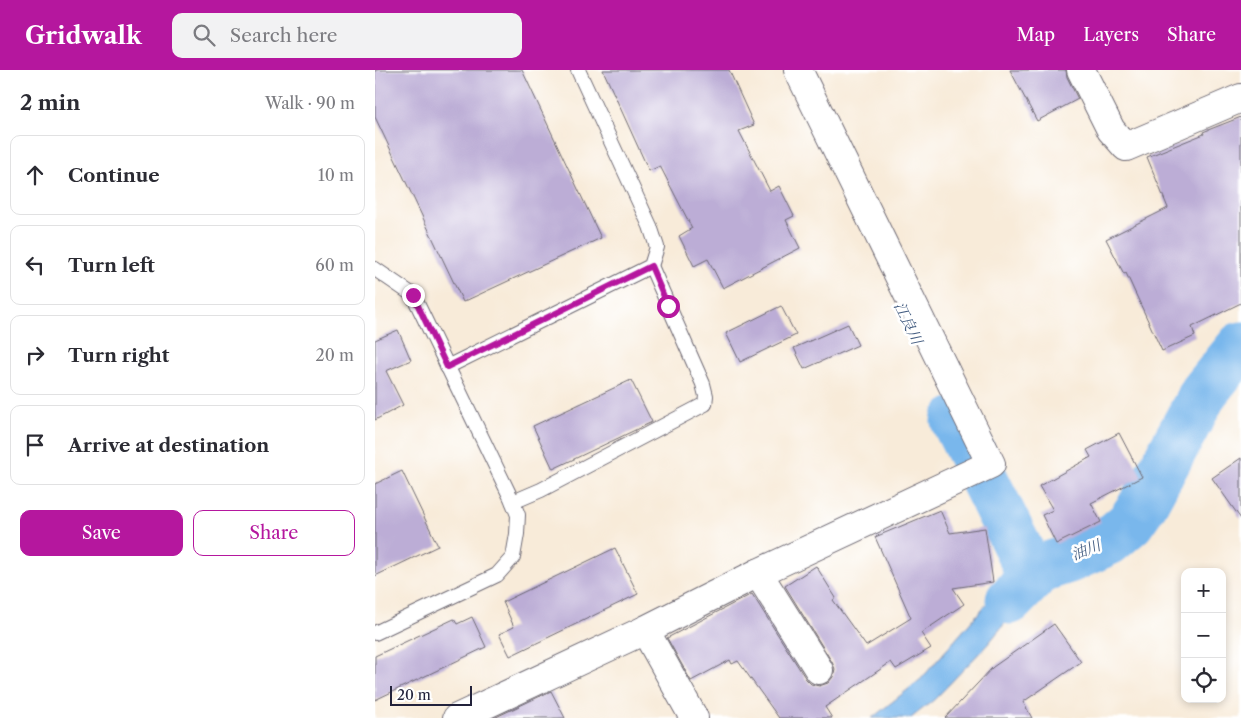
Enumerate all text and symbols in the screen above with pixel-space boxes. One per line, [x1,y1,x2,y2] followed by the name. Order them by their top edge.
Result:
[172,13,522,58] search box
[25,21,142,50] text: Gridwalk
[190,21,218,49] icon: search
[230,24,338,47] text: Search here
[1017,24,1055,46] text: Map
[1083,24,1139,46] text: Layers
[1167,24,1216,46] text: Share
[20,90,80,115] text: 2 min
[265,93,355,113] text: Walk · 90 m
[21,161,49,189] icon: ahead
[68,164,160,187] text: Continue
[318,165,354,185] text: 10 m
[21,251,49,279] icon: left
[68,254,155,277] text: Turn left
[315,255,354,275] text: 60 m
[402,284,425,307] route end
[657,295,680,318] route start
[890,298,928,349] water label: 江良川
[21,341,49,369] icon: right
[68,344,169,367] text: Turn right
[315,345,354,365] text: 20 m
[21,431,49,459] icon: arrive
[68,434,269,457] text: Arrive at destination
[20,510,183,556] button: Save
[193,510,355,556] button: Share
[1068,534,1105,564] water label: 油川
[1181,568,1226,703] map controls
[1181,568,1226,613] button: +
[1181,613,1226,658] button: −
[1181,658,1226,703] button: locate
[390,683,473,706] scale bar
[397,686,431,704] text: 20 m

